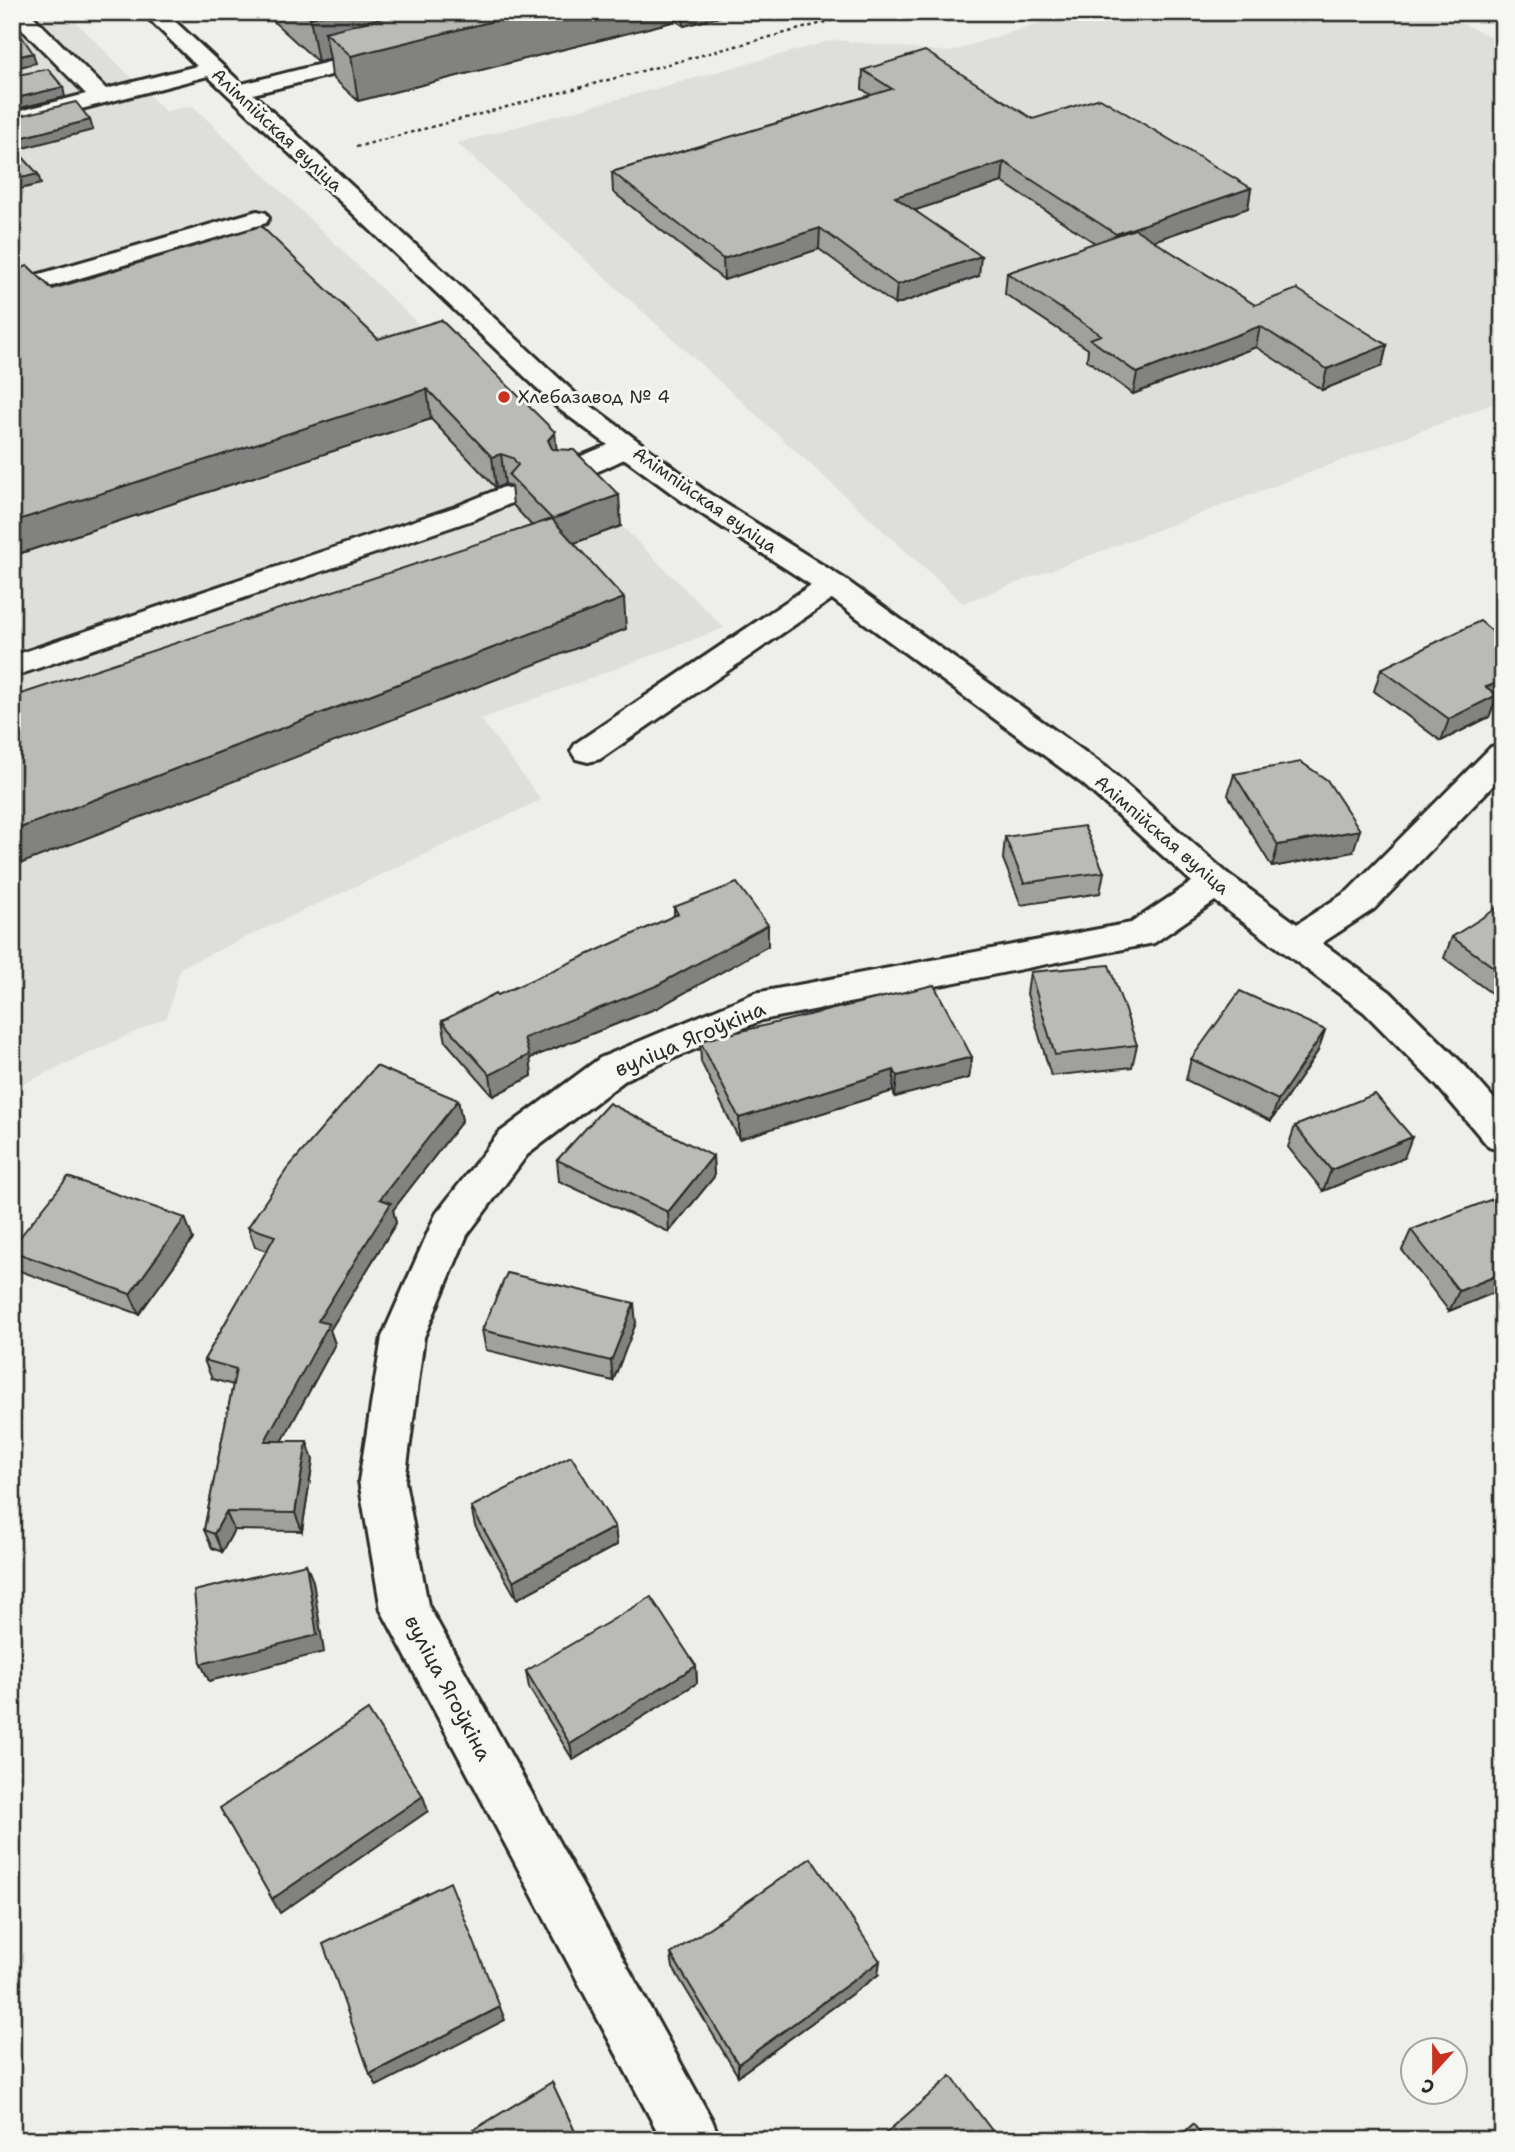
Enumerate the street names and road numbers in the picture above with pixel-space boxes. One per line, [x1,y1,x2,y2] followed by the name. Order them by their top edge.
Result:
[206,63,348,197] street label: Алімпійская вуліца
[628,441,782,559] street label: Алімпійская вуліца
[1090,770,1234,900] street label: Алімпійская вуліца
[610,995,770,1083] street label: вуліца Ягоўкіна
[398,1610,498,1766] street label: вуліца Ягоўкіна

